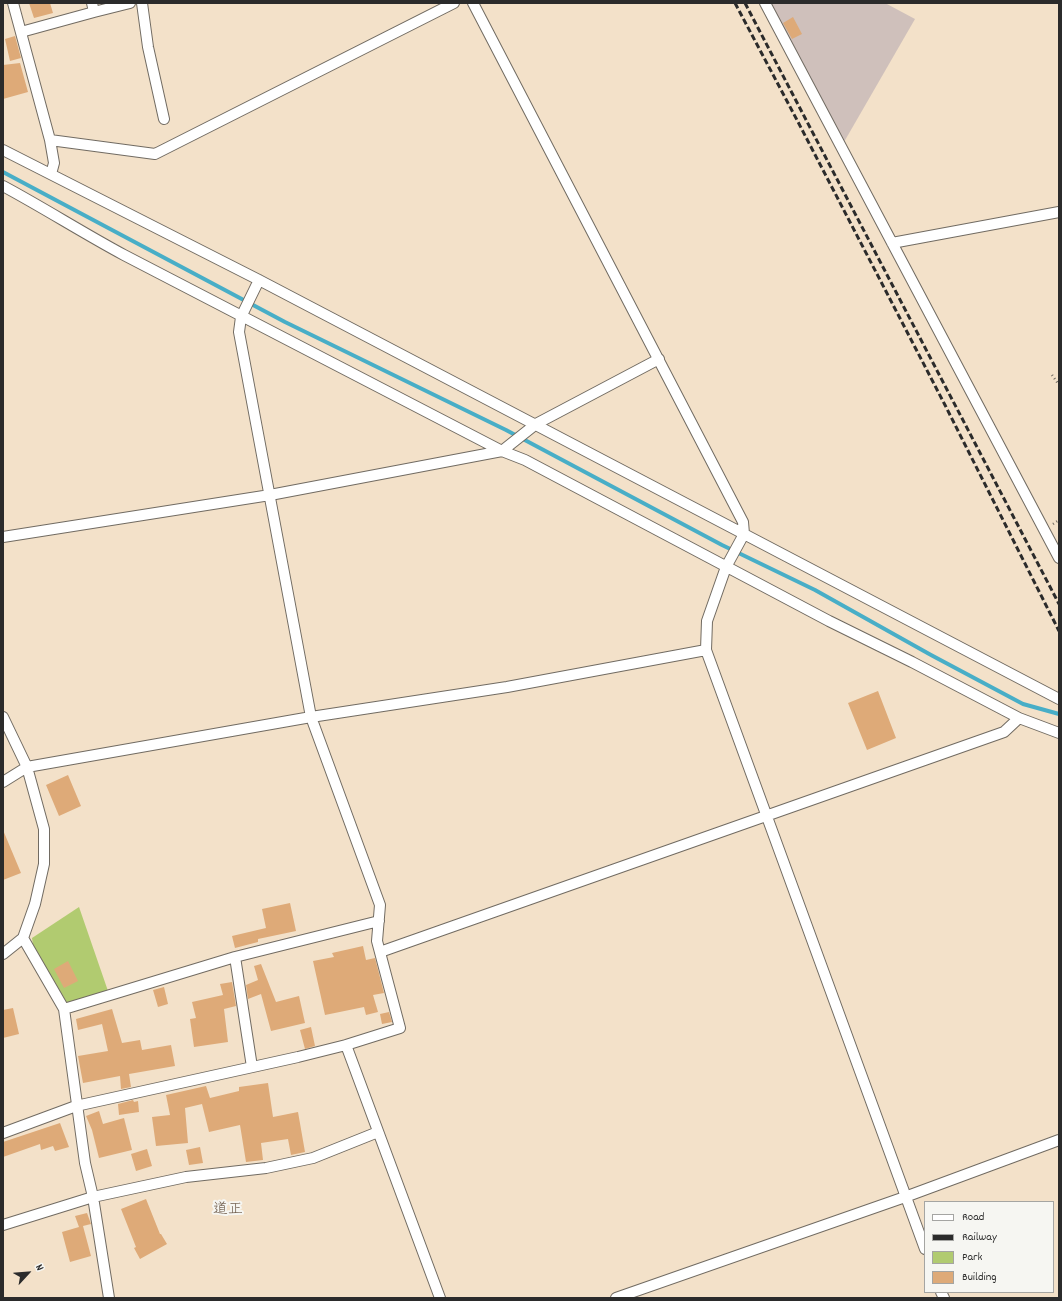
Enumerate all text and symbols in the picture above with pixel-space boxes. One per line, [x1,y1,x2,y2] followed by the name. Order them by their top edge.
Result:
[924,1201,1054,1293] legend
[213,1202,243,1220] district label: 道正
[962,1209,984,1226] text: Road
[962,1229,997,1246] text: Railway
[962,1249,982,1266] text: Park
[8,1253,48,1293] north arrow
[30,1262,47,1274] text: N
[962,1269,997,1286] text: Building

